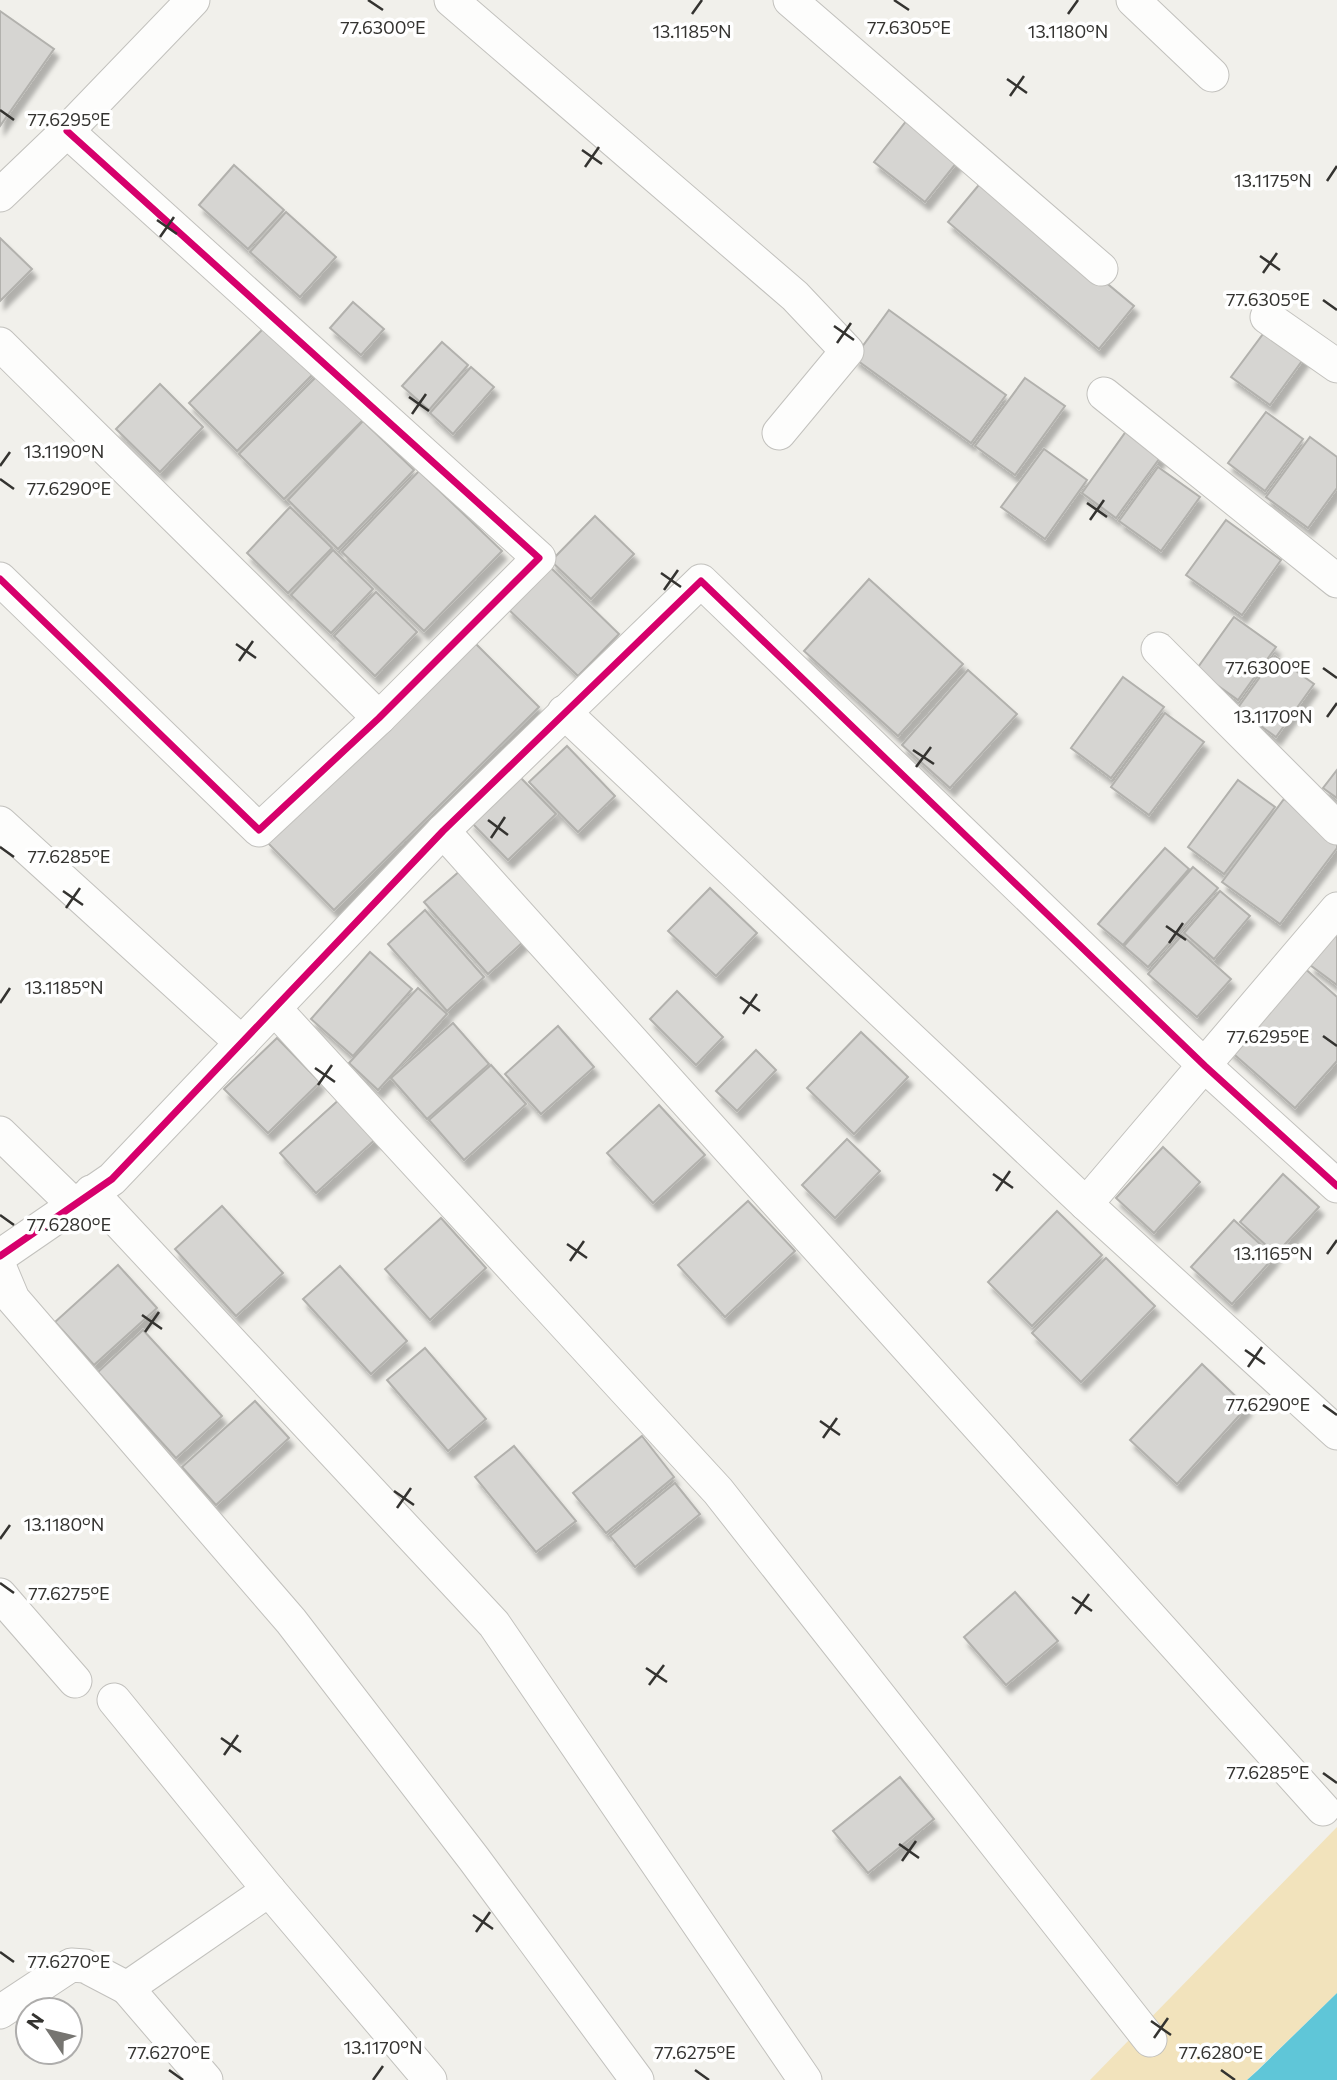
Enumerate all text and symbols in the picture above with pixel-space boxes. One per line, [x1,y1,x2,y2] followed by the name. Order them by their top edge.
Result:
[340,16,426,38] text: 77.6300°E
[867,16,951,38] text: 77.6305°E
[652,20,732,42] text: 13.1185°N
[1028,20,1108,42] text: 13.1180°N
[28,108,110,130] text: 77.6295°E
[1234,169,1312,191] text: 13.1175°N
[1226,288,1310,310] text: 77.6305°E
[24,440,104,462] text: 13.1190°N
[27,477,111,499] text: 77.6290°E
[1225,656,1311,678] text: 77.6300°E
[1233,705,1313,727] text: 13.1170°N
[28,845,110,867] text: 77.6285°E
[24,976,104,998] text: 13.1185°N
[1227,1025,1309,1047] text: 77.6295°E
[27,1213,111,1235] text: 77.6280°E
[1233,1242,1313,1264] text: 13.1165°N
[1226,1393,1310,1415] text: 77.6290°E
[24,1513,104,1535] text: 13.1180°N
[28,1582,110,1604] text: 77.6275°E
[1227,1761,1309,1783] text: 77.6285°E
[28,1950,110,1972] text: 77.6270°E
[14,1996,84,2066] north arrow
[21,2009,48,2033] text: N
[343,2036,423,2058] text: 13.1170°N
[128,2041,210,2063] text: 77.6270°E
[654,2041,736,2063] text: 77.6275°E
[1179,2041,1263,2063] text: 77.6280°E

